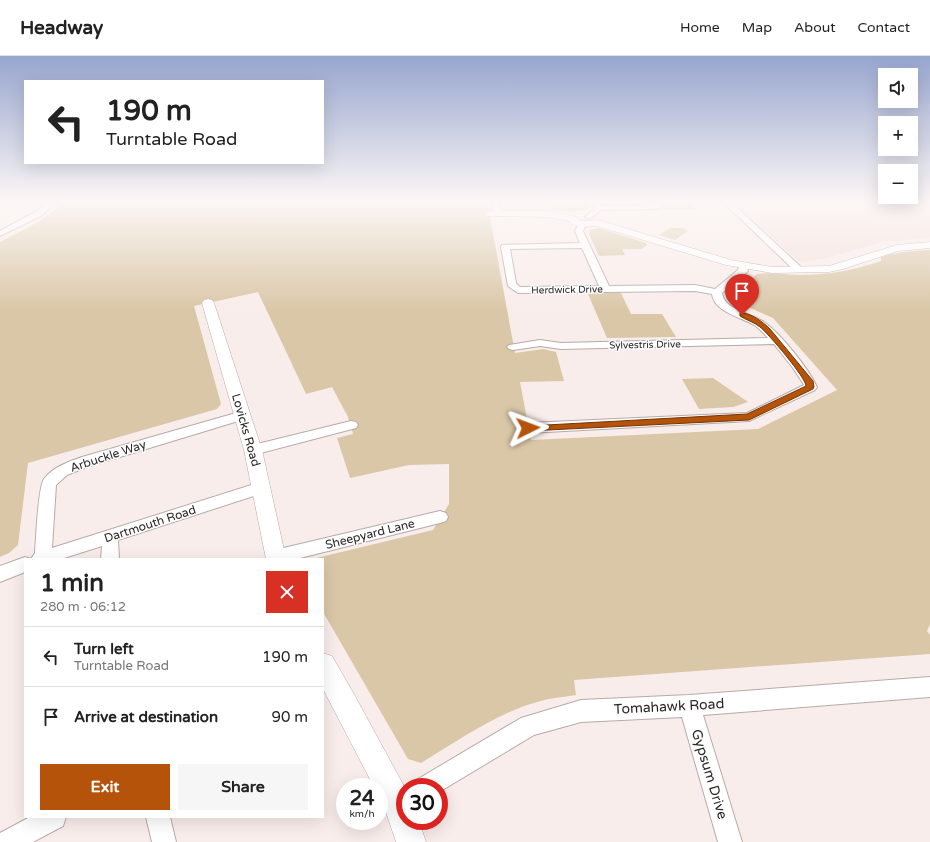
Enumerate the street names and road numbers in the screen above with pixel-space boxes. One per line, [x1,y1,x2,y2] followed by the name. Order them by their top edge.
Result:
[531,283,603,297] street label: Herdwick Drive
[609,338,681,352] street label: Sylvestris Drive
[229,392,263,468] street label: Lovicks Road
[68,437,148,475] street label: Arbuckle Way
[102,503,198,545] street label: Dartmouth Road
[324,516,416,552] street label: Sheepyard Lane
[613,695,725,718] street label: Tomahawk Road
[688,727,731,821] street label: Gypsum Drive

